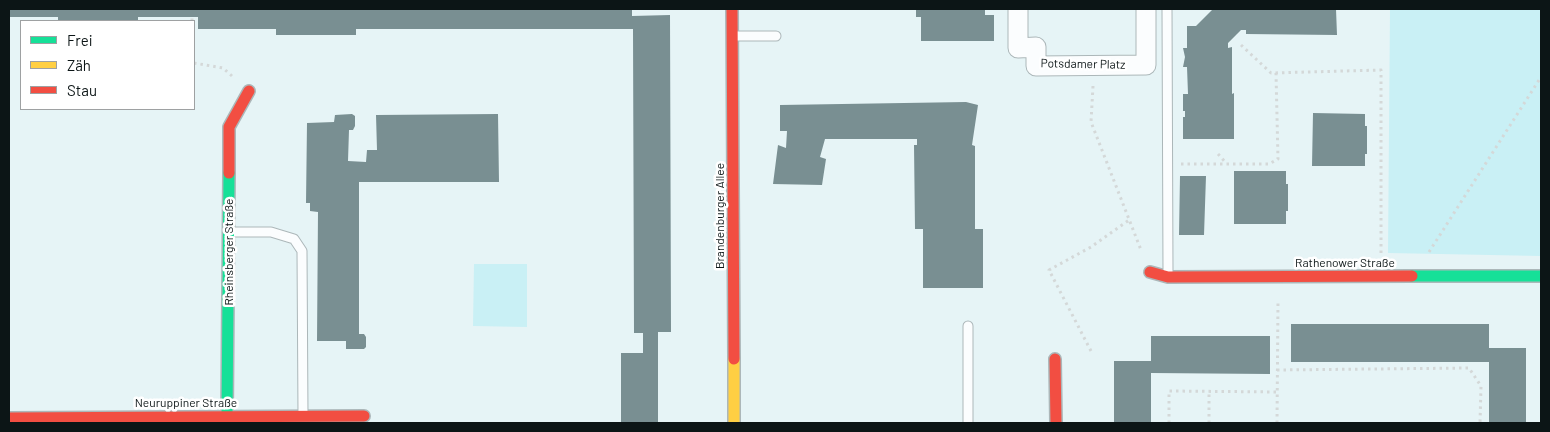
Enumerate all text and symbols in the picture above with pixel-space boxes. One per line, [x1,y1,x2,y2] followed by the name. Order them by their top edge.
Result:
[20,20,195,110] legend
[67,31,93,49] text: Frei
[67,56,91,74] text: Zäh
[1040,56,1126,72] street label: Potsdamer Platz
[67,81,97,99] text: Stau
[713,163,727,269] street label: Brandenburger Allee
[222,198,236,306] street label: Rheinsberger Straße
[1295,256,1395,270] street label: Rathenower Straße
[135,396,237,410] street label: Neuruppiner Straße

